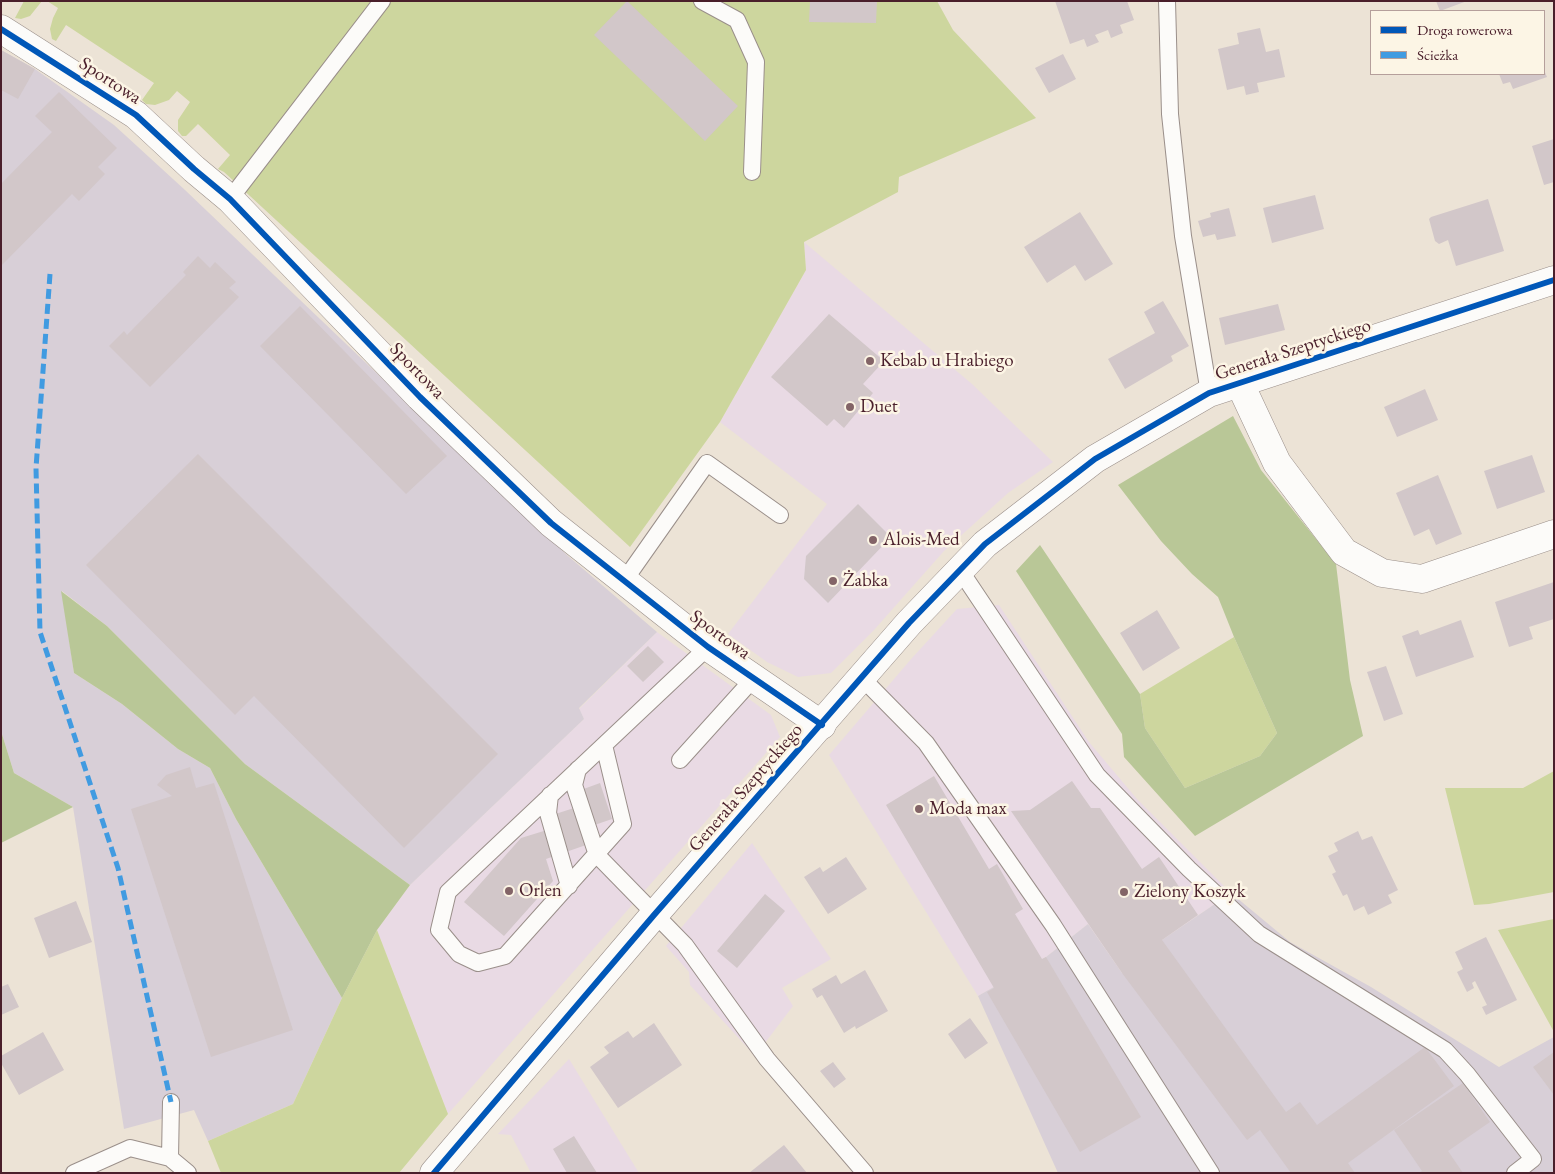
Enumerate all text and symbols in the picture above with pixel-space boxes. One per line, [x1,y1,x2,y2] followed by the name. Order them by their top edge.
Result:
[1370,10,1545,75] legend
[1417,20,1512,39] text: Droga rowerowa
[1417,45,1458,64] text: Ścieżka
[75,52,145,110] street label: Sportowa
[1212,314,1374,386] street label: Generała Szeptyckiego
[385,338,449,404] street label: Sportowa
[880,350,1014,372] place label: Kebab u Hrabiego
[864,355,876,367] marker: Kebab u Hrabiego
[860,396,898,418] place label: Duet
[844,401,856,413] marker: Duet
[883,529,960,551] place label: Alois-Med
[867,534,879,546] marker: Alois-Med
[843,570,888,592] place label: Żabka
[827,575,839,587] marker: Żabka
[685,605,755,665] street label: Sportowa
[684,719,808,857] street label: Generała Szeptyckiego
[929,798,1007,820] place label: Moda max
[913,803,925,815] marker: Moda max
[519,880,562,902] place label: Orlen
[1134,881,1246,903] place label: Zielony Koszyk
[503,885,515,897] marker: Orlen
[1118,886,1130,898] marker: Zielony Koszyk

